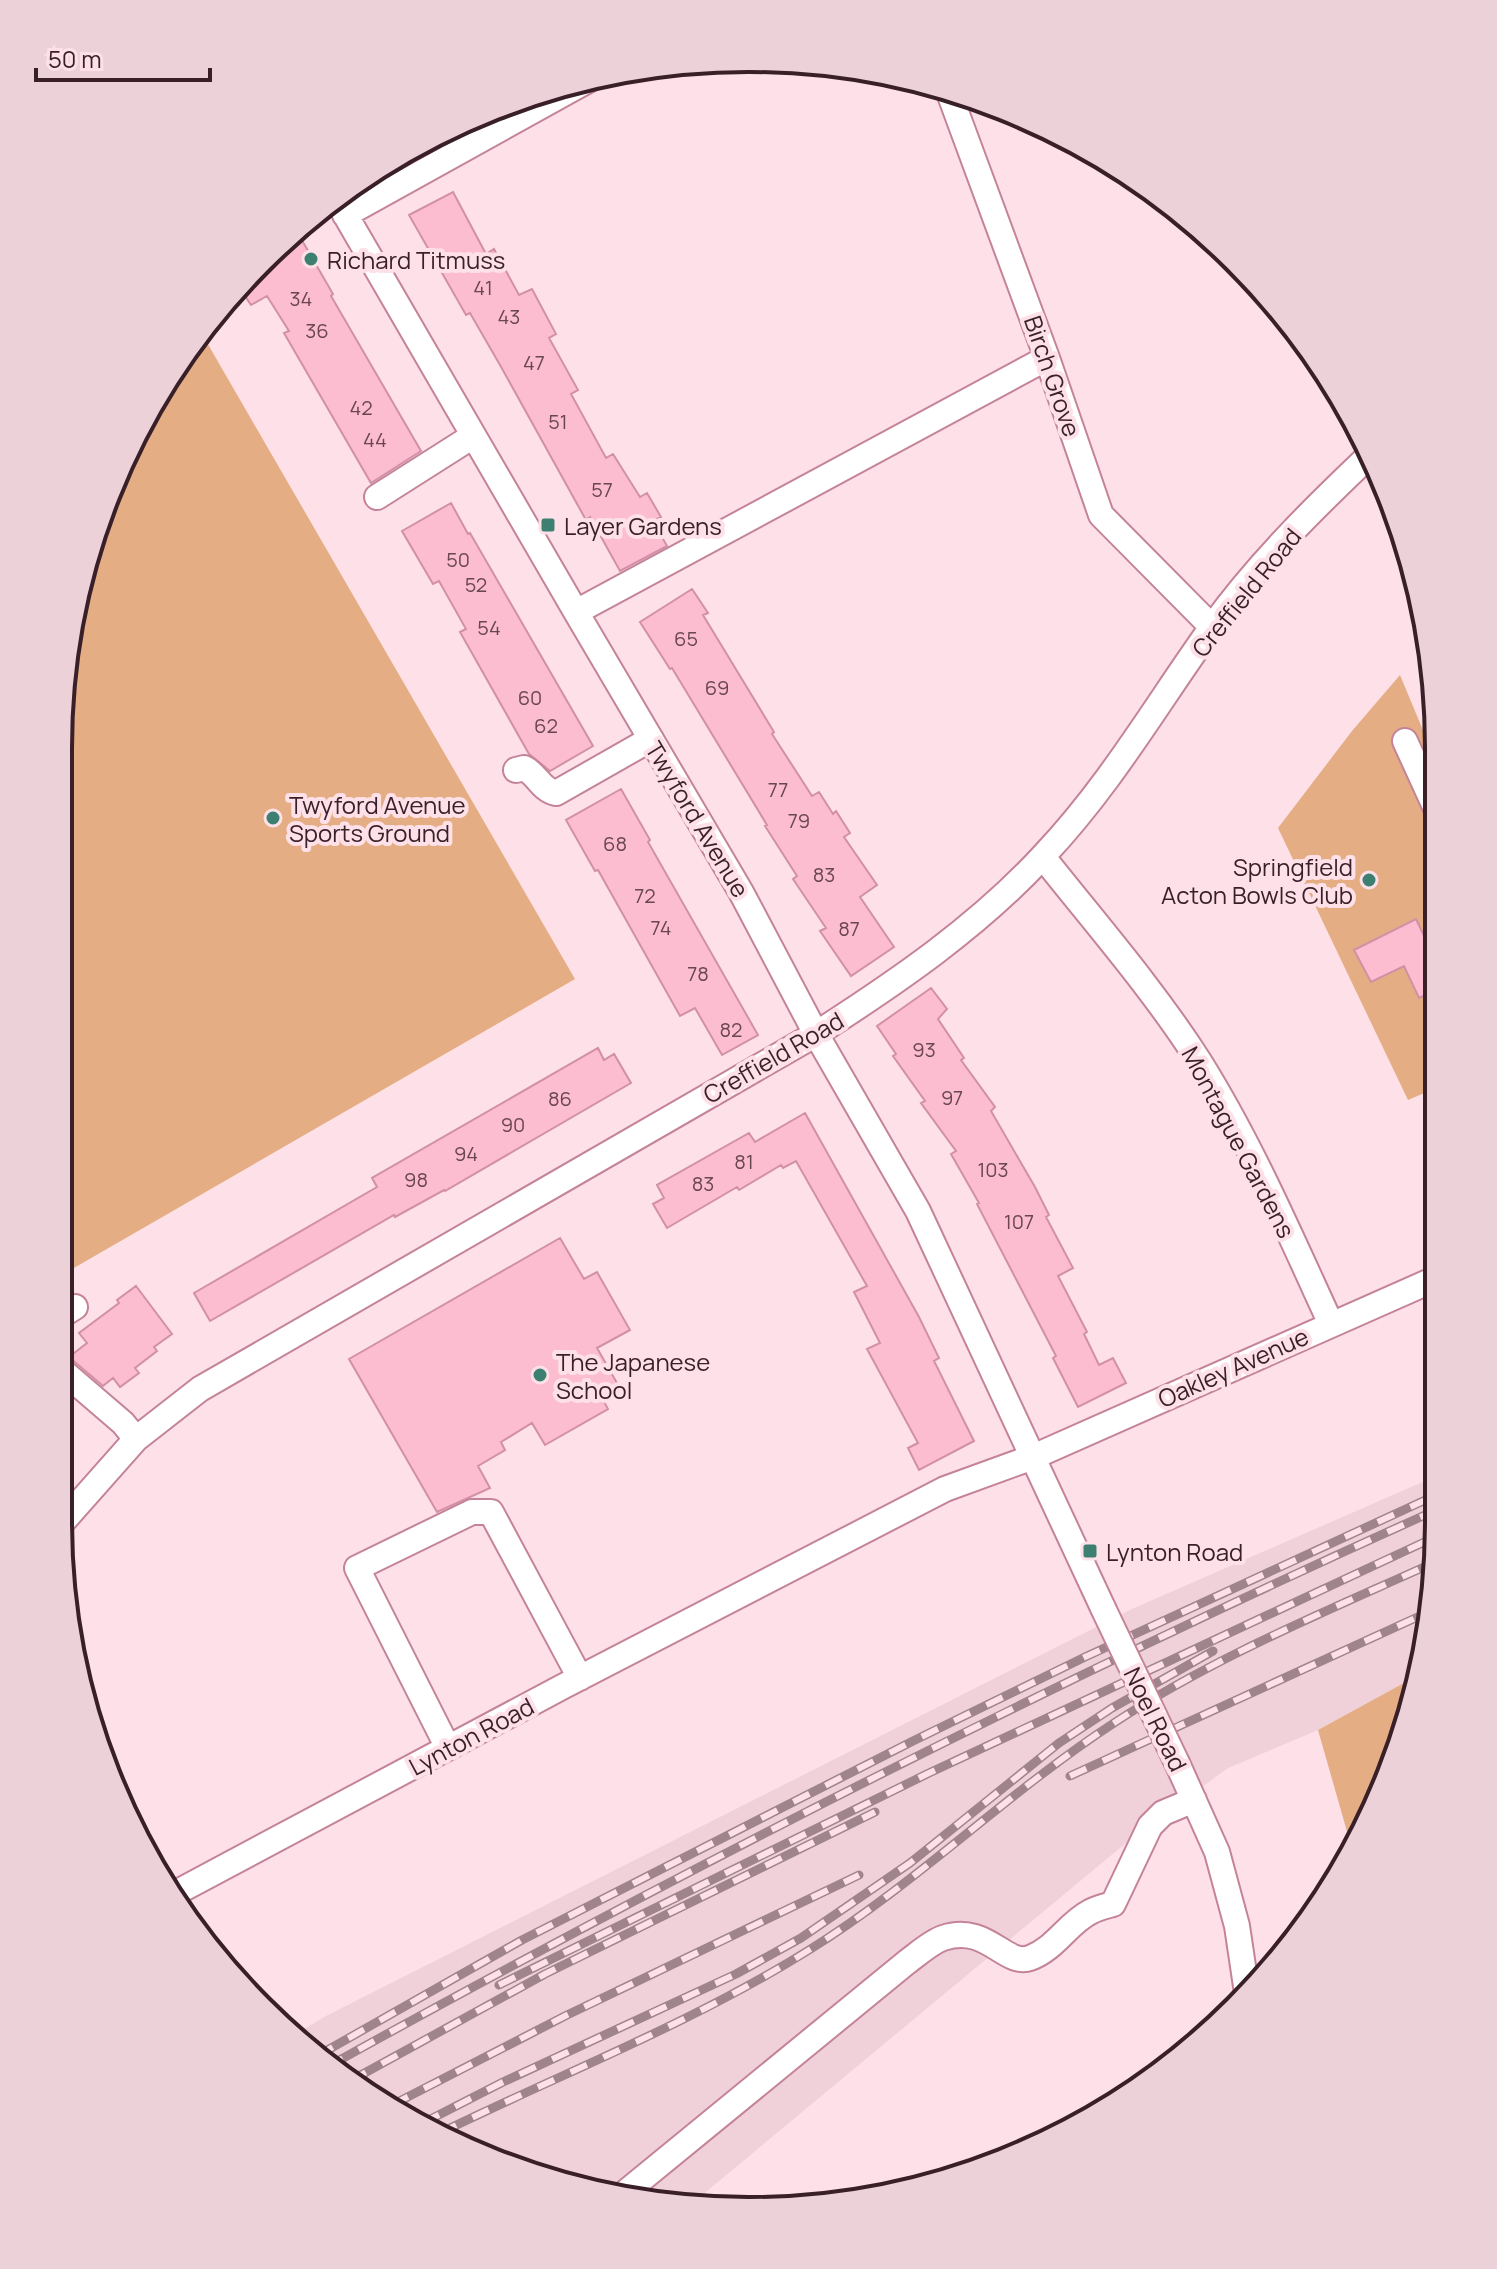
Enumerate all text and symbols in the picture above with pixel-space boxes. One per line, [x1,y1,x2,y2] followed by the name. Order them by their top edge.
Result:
[36,32,210,82] scale bar
[48,42,102,75] text: 50 m
[327,243,505,276] place label: Richard Titmuss
[302,250,320,268] marker: Richard Titmuss
[473,274,493,301] house number: 41
[290,285,312,312] house number: 34
[498,303,520,330] house number: 43
[1017,311,1089,441] street label: Birch Grove
[305,317,329,344] house number: 36
[523,349,545,376] house number: 47
[349,394,373,421] house number: 42
[548,408,568,435] house number: 51
[363,426,387,453] house number: 44
[591,476,613,503] house number: 57
[564,509,722,542] place label: Layer Gardens
[539,516,557,534] marker: Layer Gardens
[1184,521,1308,663] street label: Creffield Road
[446,546,470,573] house number: 50
[465,571,487,598] house number: 52
[477,614,501,641] house number: 54
[674,625,698,652] house number: 65
[705,674,729,701] house number: 69
[518,684,542,711] house number: 60
[534,712,558,739] house number: 62
[638,735,758,903] street label: Twyford Avenue
[768,776,788,803] house number: 77
[289,788,466,849] place label: Twyford Avenue Sports Ground
[788,807,810,834] house number: 79
[264,809,282,827] marker: Twyford Avenue Sports Ground
[603,830,627,857] house number: 68
[1161,850,1353,911] place label: Springfield Acton Bowls Club
[813,861,835,888] house number: 83
[1360,871,1378,889] marker: Springfield Acton Bowls Club
[634,882,656,909] house number: 72
[650,914,672,941] house number: 74
[838,915,860,942] house number: 87
[687,960,709,987] house number: 78
[697,1003,849,1111] street label: Creffield Road
[719,1016,743,1043] house number: 82
[912,1036,936,1063] house number: 93
[1175,1041,1303,1243] street label: Montague Gardens
[941,1084,963,1111] house number: 97
[548,1085,572,1112] house number: 86
[501,1111,525,1138] house number: 90
[454,1140,478,1167] house number: 94
[734,1148,754,1175] house number: 81
[977,1156,1009,1183] house number: 103
[404,1166,428,1193] house number: 98
[692,1170,714,1197] house number: 83
[1004,1208,1034,1235] house number: 107
[1152,1319,1314,1415] street label: Oakley Avenue
[556,1345,710,1406] place label: The Japanese School
[531,1366,549,1384] marker: The Japanese School
[1106,1535,1243,1568] place label: Lynton Road
[1081,1542,1099,1560] marker: Lynton Road
[1117,1661,1195,1777] street label: Noel Road
[403,1689,539,1783] street label: Lynton Road

